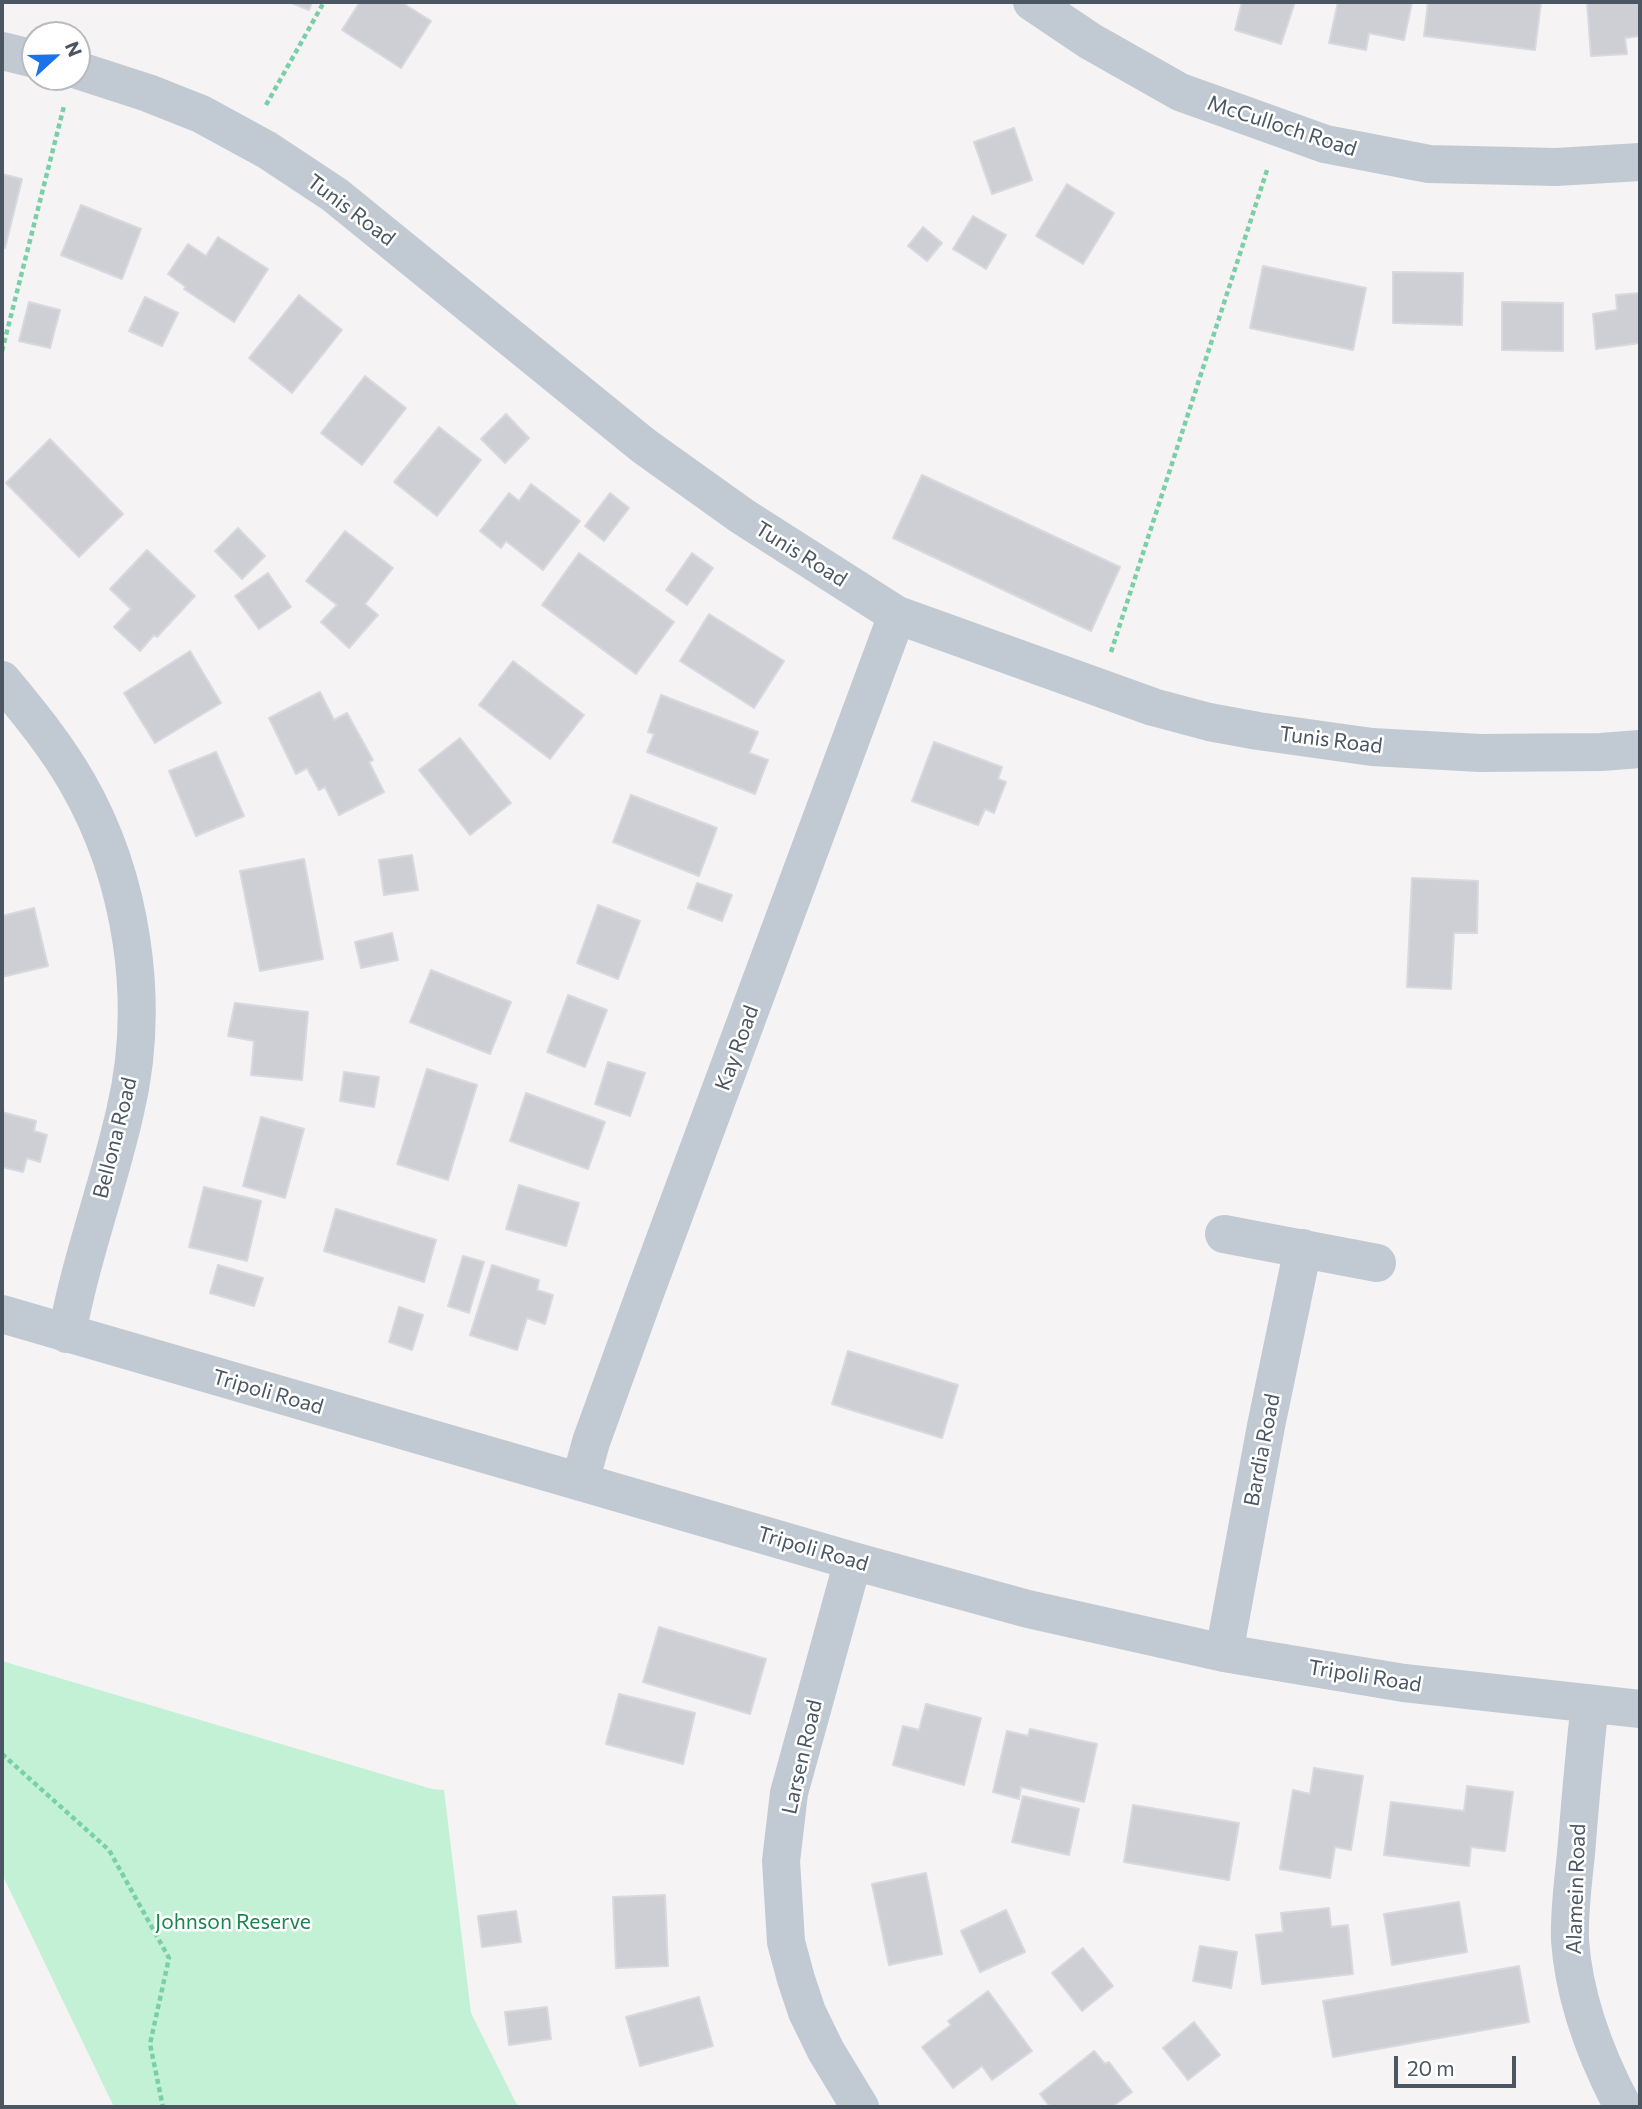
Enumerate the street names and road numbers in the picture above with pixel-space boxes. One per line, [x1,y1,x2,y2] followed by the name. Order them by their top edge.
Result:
[1204,90,1360,162] street label: McCulloch Road
[302,169,400,251] street label: Tunis Road
[750,516,852,592] street label: Tunis Road
[1278,721,1384,759] street label: Tunis Road
[710,1002,764,1094] street label: Kay Road
[88,1075,142,1201] street label: Bellona Road
[210,1364,326,1420] street label: Tripoli Road
[1239,1392,1285,1508] street label: Bardia Road
[755,1521,871,1577] street label: Tripoli Road
[1307,1655,1423,1697] street label: Tripoli Road
[777,1697,827,1817] street label: Larsen Road
[1561,1823,1591,1955] street label: Alamein Road

